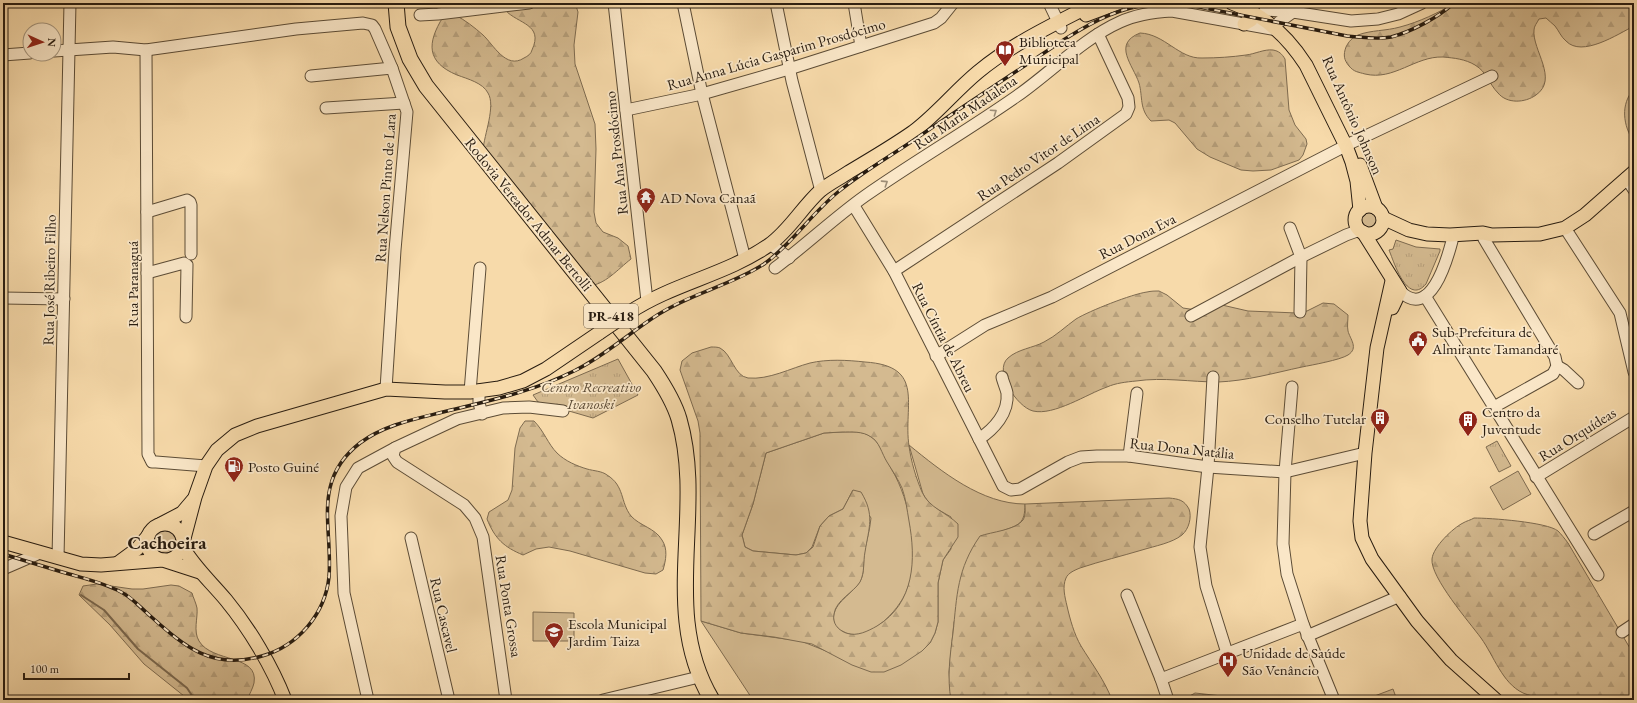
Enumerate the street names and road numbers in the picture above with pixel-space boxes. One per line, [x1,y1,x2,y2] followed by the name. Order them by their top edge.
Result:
[665,14,887,94] street label: Rua Anna Lúcia Gasparim Prosdócimo
[1318,53,1388,177] street label: Rua Antônio Johnson
[910,70,1020,154] street label: Rua Maria Madalena
[600,90,632,216] street label: Rua Ana Prosdócimo
[973,109,1103,205] street label: Rua Pedro Vitor de Lima
[370,113,400,263] street label: Rua Nelson Pinto de Lara
[461,133,597,295] street label: Rodovia Vereador Admar Bertolli
[1095,209,1179,263] street label: Rua Dona Eva
[38,214,60,346] street label: Rua José Ribeiro Filho
[123,241,142,327] street label: Rua Paranaguá
[908,279,980,395] street label: Rua Cíntia de Abreu
[584,304,638,328] road number: PR-418
[1535,403,1619,465] street label: Rua Orquídeas
[1129,433,1235,463] street label: Rua Dona Natália
[492,554,526,658] street label: Rua Ponta Grossa
[426,576,462,655] street label: Rua Cascavel

